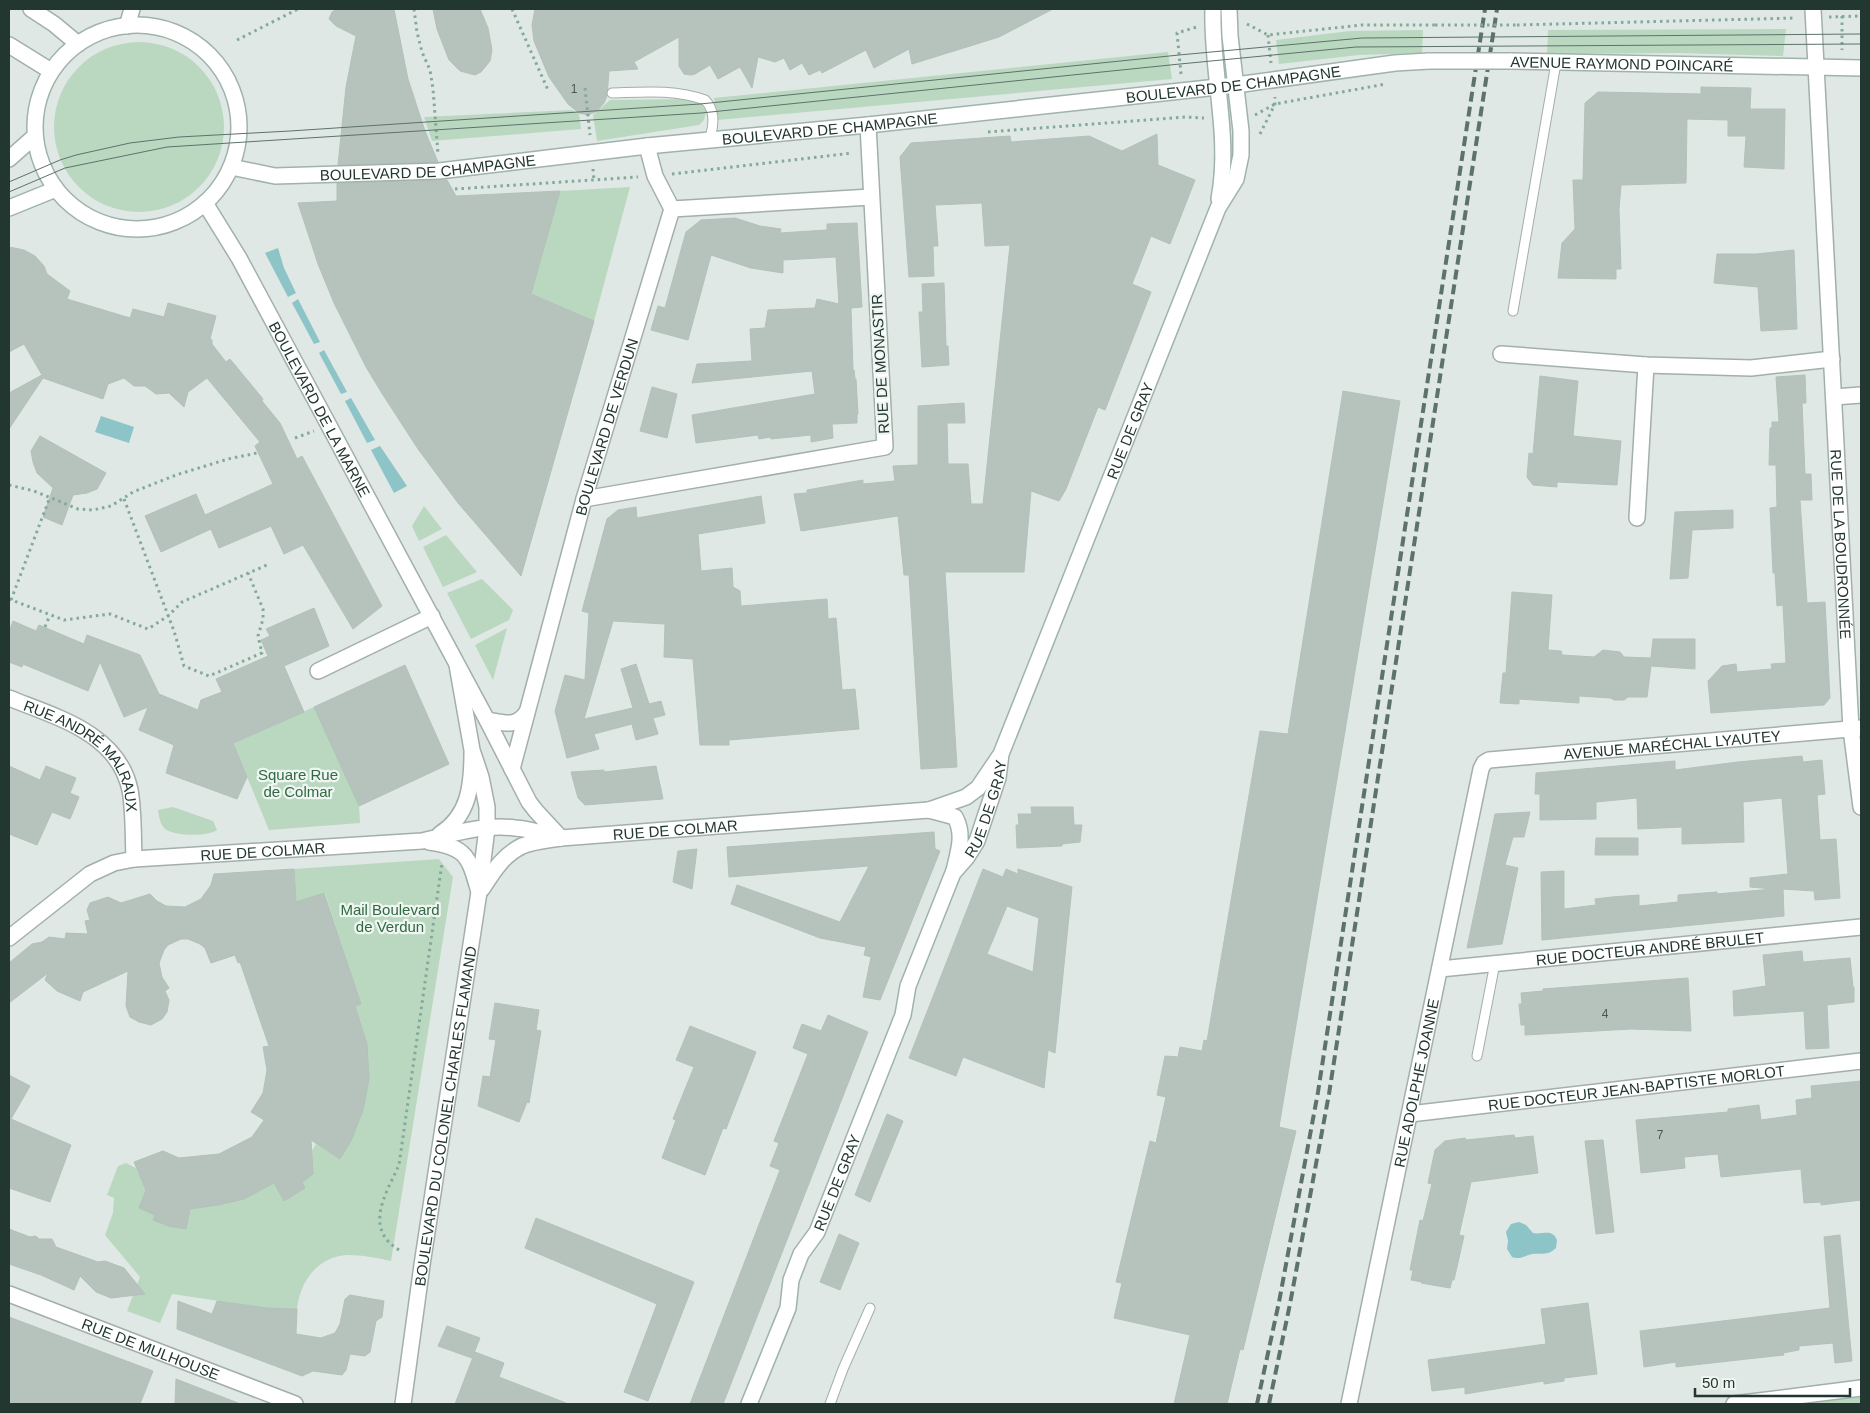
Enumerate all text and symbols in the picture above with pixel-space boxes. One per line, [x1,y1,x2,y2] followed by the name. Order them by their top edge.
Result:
[1510,53,1734,74] street label: AVENUE RAYMOND POINCARÉ
[1125,62,1342,105] street label: BOULEVARD DE CHAMPAGNE
[571,82,578,96] house number: 1
[721,109,938,147] street label: BOULEVARD DE CHAMPAGNE
[320,151,537,183] street label: BOULEVARD DE CHAMPAGNE
[868,293,892,434] street label: RUE DE MONASTIR
[266,318,374,500] street label: BOULEVARD DE LA MARNE
[572,336,641,517] street label: BOULEVARD DE VERDUN
[1103,380,1156,481] street label: RUE DE GRAY
[1828,449,1855,640] street label: RUE DE LA BOUDRONNÉE
[22,696,141,812] street label: RUE ANDRÉ MALRAUX
[1563,726,1782,762] street label: AVENUE MARÉCHAL LYAUTEY
[960,759,1009,860] street label: RUE DE GRAY
[258,766,338,800] park label: Square Rue de Colmar
[612,816,738,843] street label: RUE DE COLMAR
[200,839,326,863] street label: RUE DE COLMAR
[340,901,440,935] park label: Mail Boulevard de Verdun
[1535,928,1765,968] street label: RUE DOCTEUR ANDRÉ BRULET
[411,945,479,1287] street label: BOULEVARD DU COLONEL CHARLES FLAMAND
[1390,997,1442,1169] street label: RUE ADOLPHE JOANNE
[1602,1007,1609,1021] house number: 4
[1487,1062,1786,1113] street label: RUE DOCTEUR JEAN-BAPTISTE MORLOT
[1657,1128,1664,1142] house number: 7
[810,1132,863,1233] street label: RUE DE GRAY
[80,1314,222,1383] street label: RUE DE MULHOUSE
[1695,1366,1850,1398] scale bar
[1702,1374,1735,1391] text: 50 m

